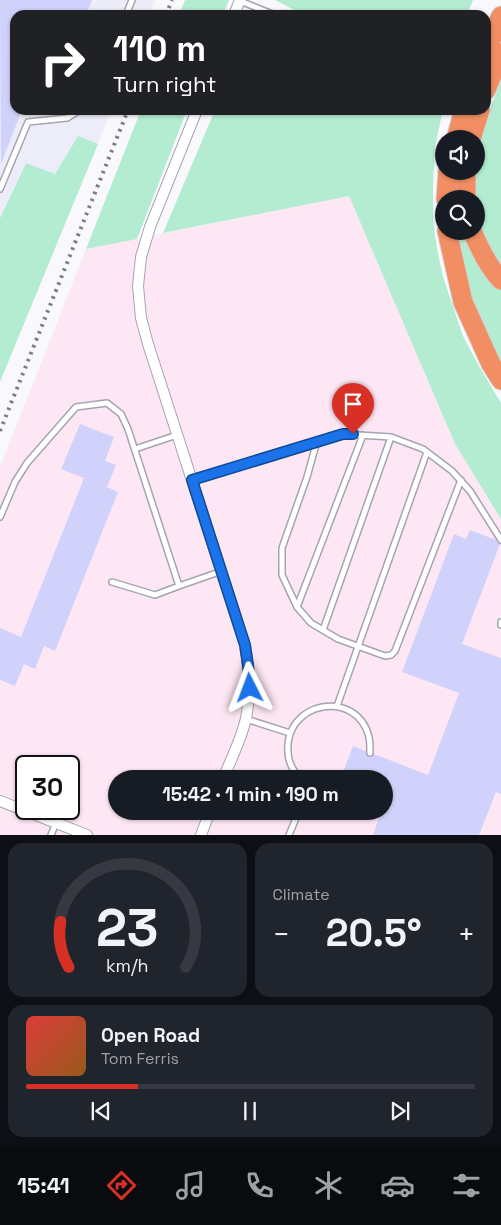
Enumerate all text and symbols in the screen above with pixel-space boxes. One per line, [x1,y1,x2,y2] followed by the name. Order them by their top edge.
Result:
[113,27,206,71] text: 110 m
[30,30,95,95] icon: right
[113,70,216,98] text: Turn right
[435,130,485,240] map controls
[435,130,485,180] button: sound
[435,190,485,240] button: search
[332,383,374,434] pin
[339,390,367,418] icon: arrive
[223,661,275,713] position arrow
[15,755,80,820] speed limit sign: 30
[162,782,339,807] text: 15:42 · 1 min · 190 m
[273,884,330,905] text: Climate
[96,895,159,961] text: 23
[326,909,422,957] text: 20.5°
[273,916,290,952] text: −
[458,916,475,952] text: +
[106,954,149,977] text: km/h
[101,1023,200,1048] text: Open Road
[101,1048,179,1069] text: Tom Ferris
[87,1097,115,1125] icon: previous
[236,1097,264,1125] icon: pause
[386,1097,414,1125] icon: next
[104,1168,139,1203] icon: directions
[173,1168,208,1203] icon: music
[242,1168,277,1203] icon: phone
[311,1168,346,1203] icon: climate
[380,1168,415,1203] icon: car
[449,1168,484,1203] icon: filters
[17,1171,70,1199] text: 15:41

